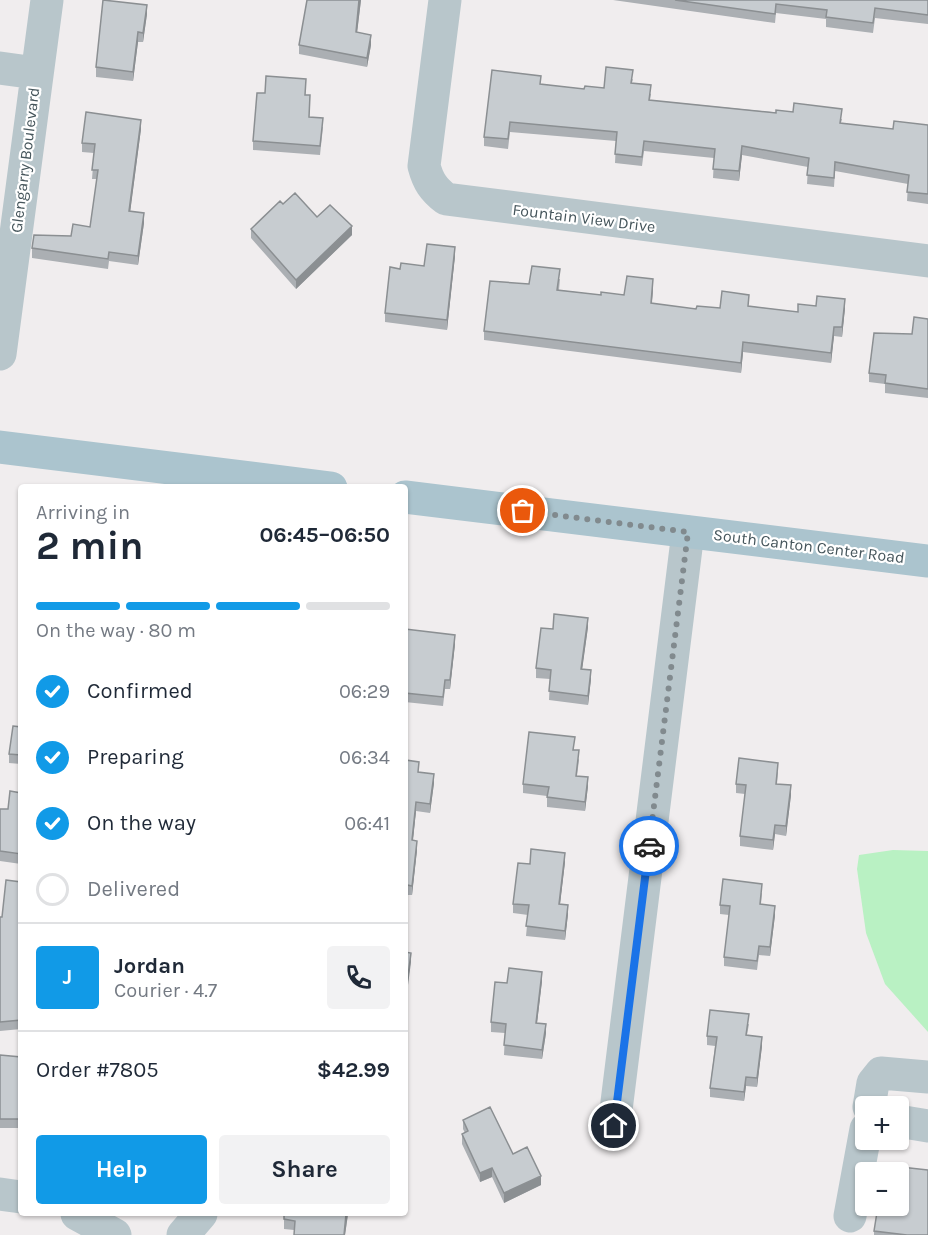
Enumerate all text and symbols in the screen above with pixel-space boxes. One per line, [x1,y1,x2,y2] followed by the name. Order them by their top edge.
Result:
[7,86,43,234] street label: Glengarry Boulevard
[511,200,657,236] street label: Fountain View Drive
[497,485,548,536] pin
[506,494,539,527] icon: bag
[36,501,130,524] text: Arriving in
[259,522,390,548] text: 06:45–06:50
[36,523,144,569] text: 2 min
[712,525,906,567] street label: South Canton Center Road
[36,619,196,642] text: On the way · 80 m
[36,675,69,708] icon: check
[87,678,193,704] text: Confirmed
[339,680,390,703] text: 06:29
[36,741,69,774] icon: check
[87,744,184,770] text: Preparing
[339,746,390,769] text: 06:34
[36,807,69,840] icon: check
[87,810,196,836] text: On the way
[344,812,390,835] text: 06:41
[619,816,679,876] courier
[633,830,666,863] icon: car
[87,876,180,902] text: Delivered
[327,946,390,1009] button: phone
[114,953,185,979] text: Jordan
[63,964,72,990] text: J
[114,979,217,1002] text: Courier · 4.7
[36,1057,159,1083] text: Order #7805
[317,1057,390,1083] text: $42.99
[855,1096,909,1216] map controls
[855,1096,909,1150] button: +
[588,1100,639,1151] pin
[597,1109,630,1142] icon: home
[36,1135,207,1204] button: Help
[219,1135,390,1204] button: Share
[855,1162,909,1216] button: −

